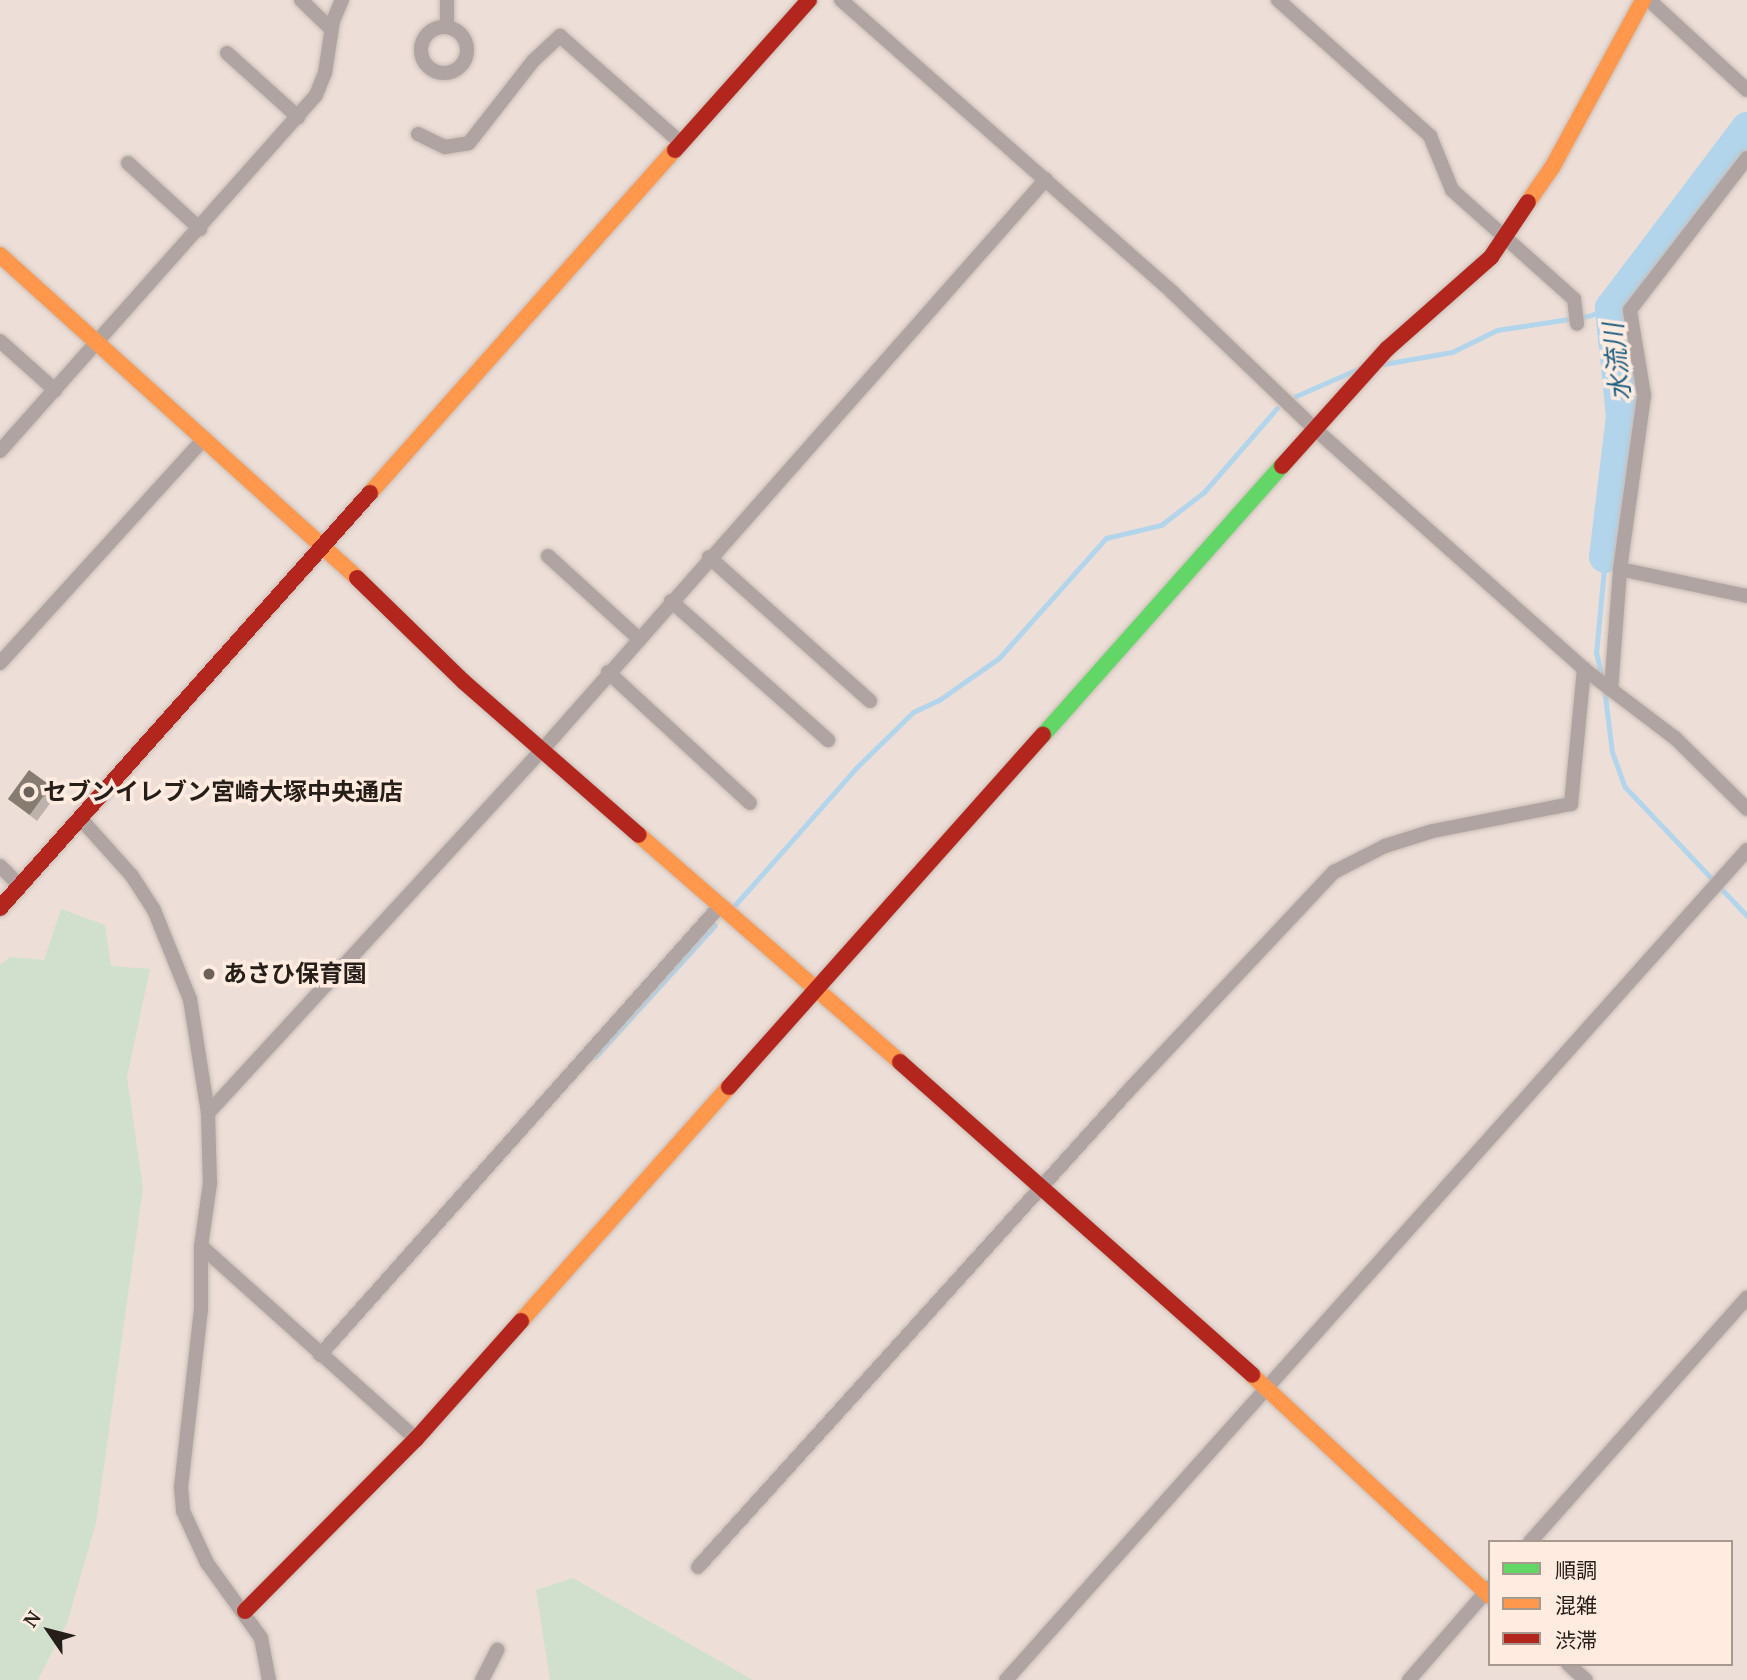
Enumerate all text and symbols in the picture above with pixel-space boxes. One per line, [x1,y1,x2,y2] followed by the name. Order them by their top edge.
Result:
[1597,322,1637,402] water label: 水流川
[43,778,403,806] place label: セブンイレブン宮崎大塚中央通店
[21,784,37,800] marker: セブンイレブン宮崎大塚中央通店
[223,960,367,988] place label: あさひ保育園
[201,966,217,982] marker: あさひ保育園
[1488,1540,1733,1666] legend
[1555,1556,1597,1584] text: 順調
[1555,1591,1597,1619] text: 混雑
[14,1596,84,1666] north arrow
[17,1606,46,1632] text: N
[1555,1626,1597,1654] text: 渋滞

